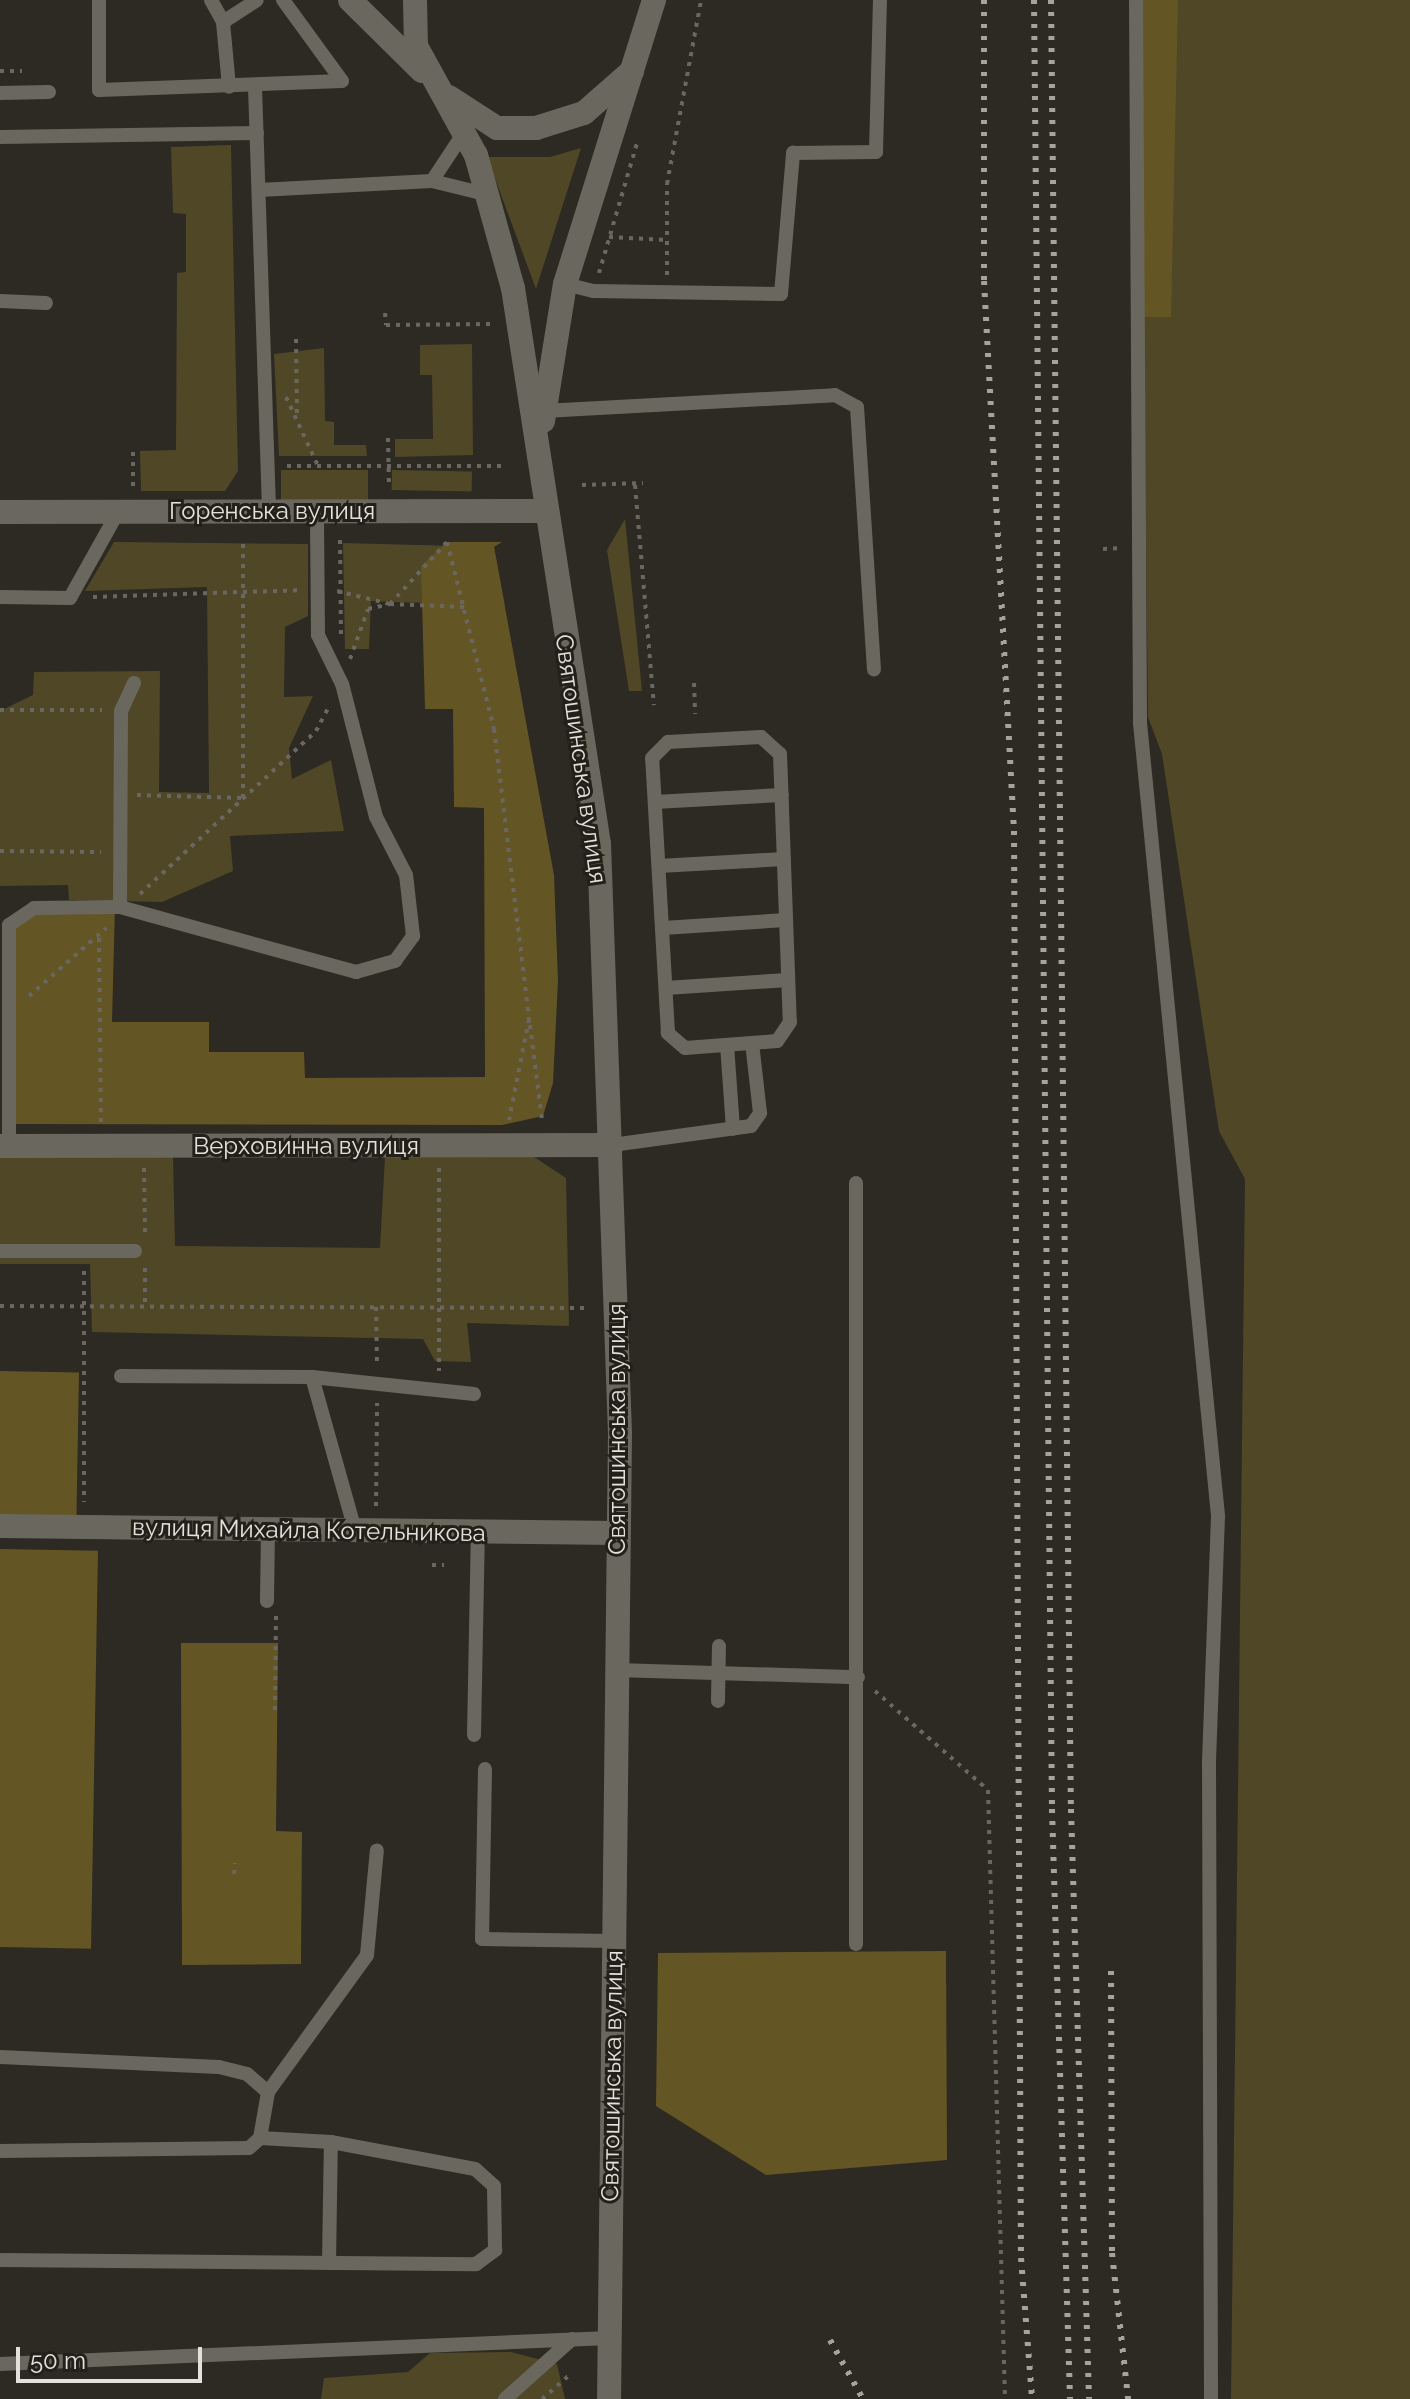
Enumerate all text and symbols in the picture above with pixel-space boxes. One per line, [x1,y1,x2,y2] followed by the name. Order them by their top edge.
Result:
[169,497,375,525] street label: Горенська вулиця
[549,632,613,886] street label: Святошинська вулиця
[193,1132,419,1160] street label: Верховинна вулиця
[603,1303,631,1555] street label: Святошинська вулиця
[132,1513,486,1547] street label: вулиця Михайла Котельникова
[595,1950,629,2202] street label: Святошинська вулиця
[20,2331,206,2381] scale bar
[30,2346,86,2375] text: 50 m

